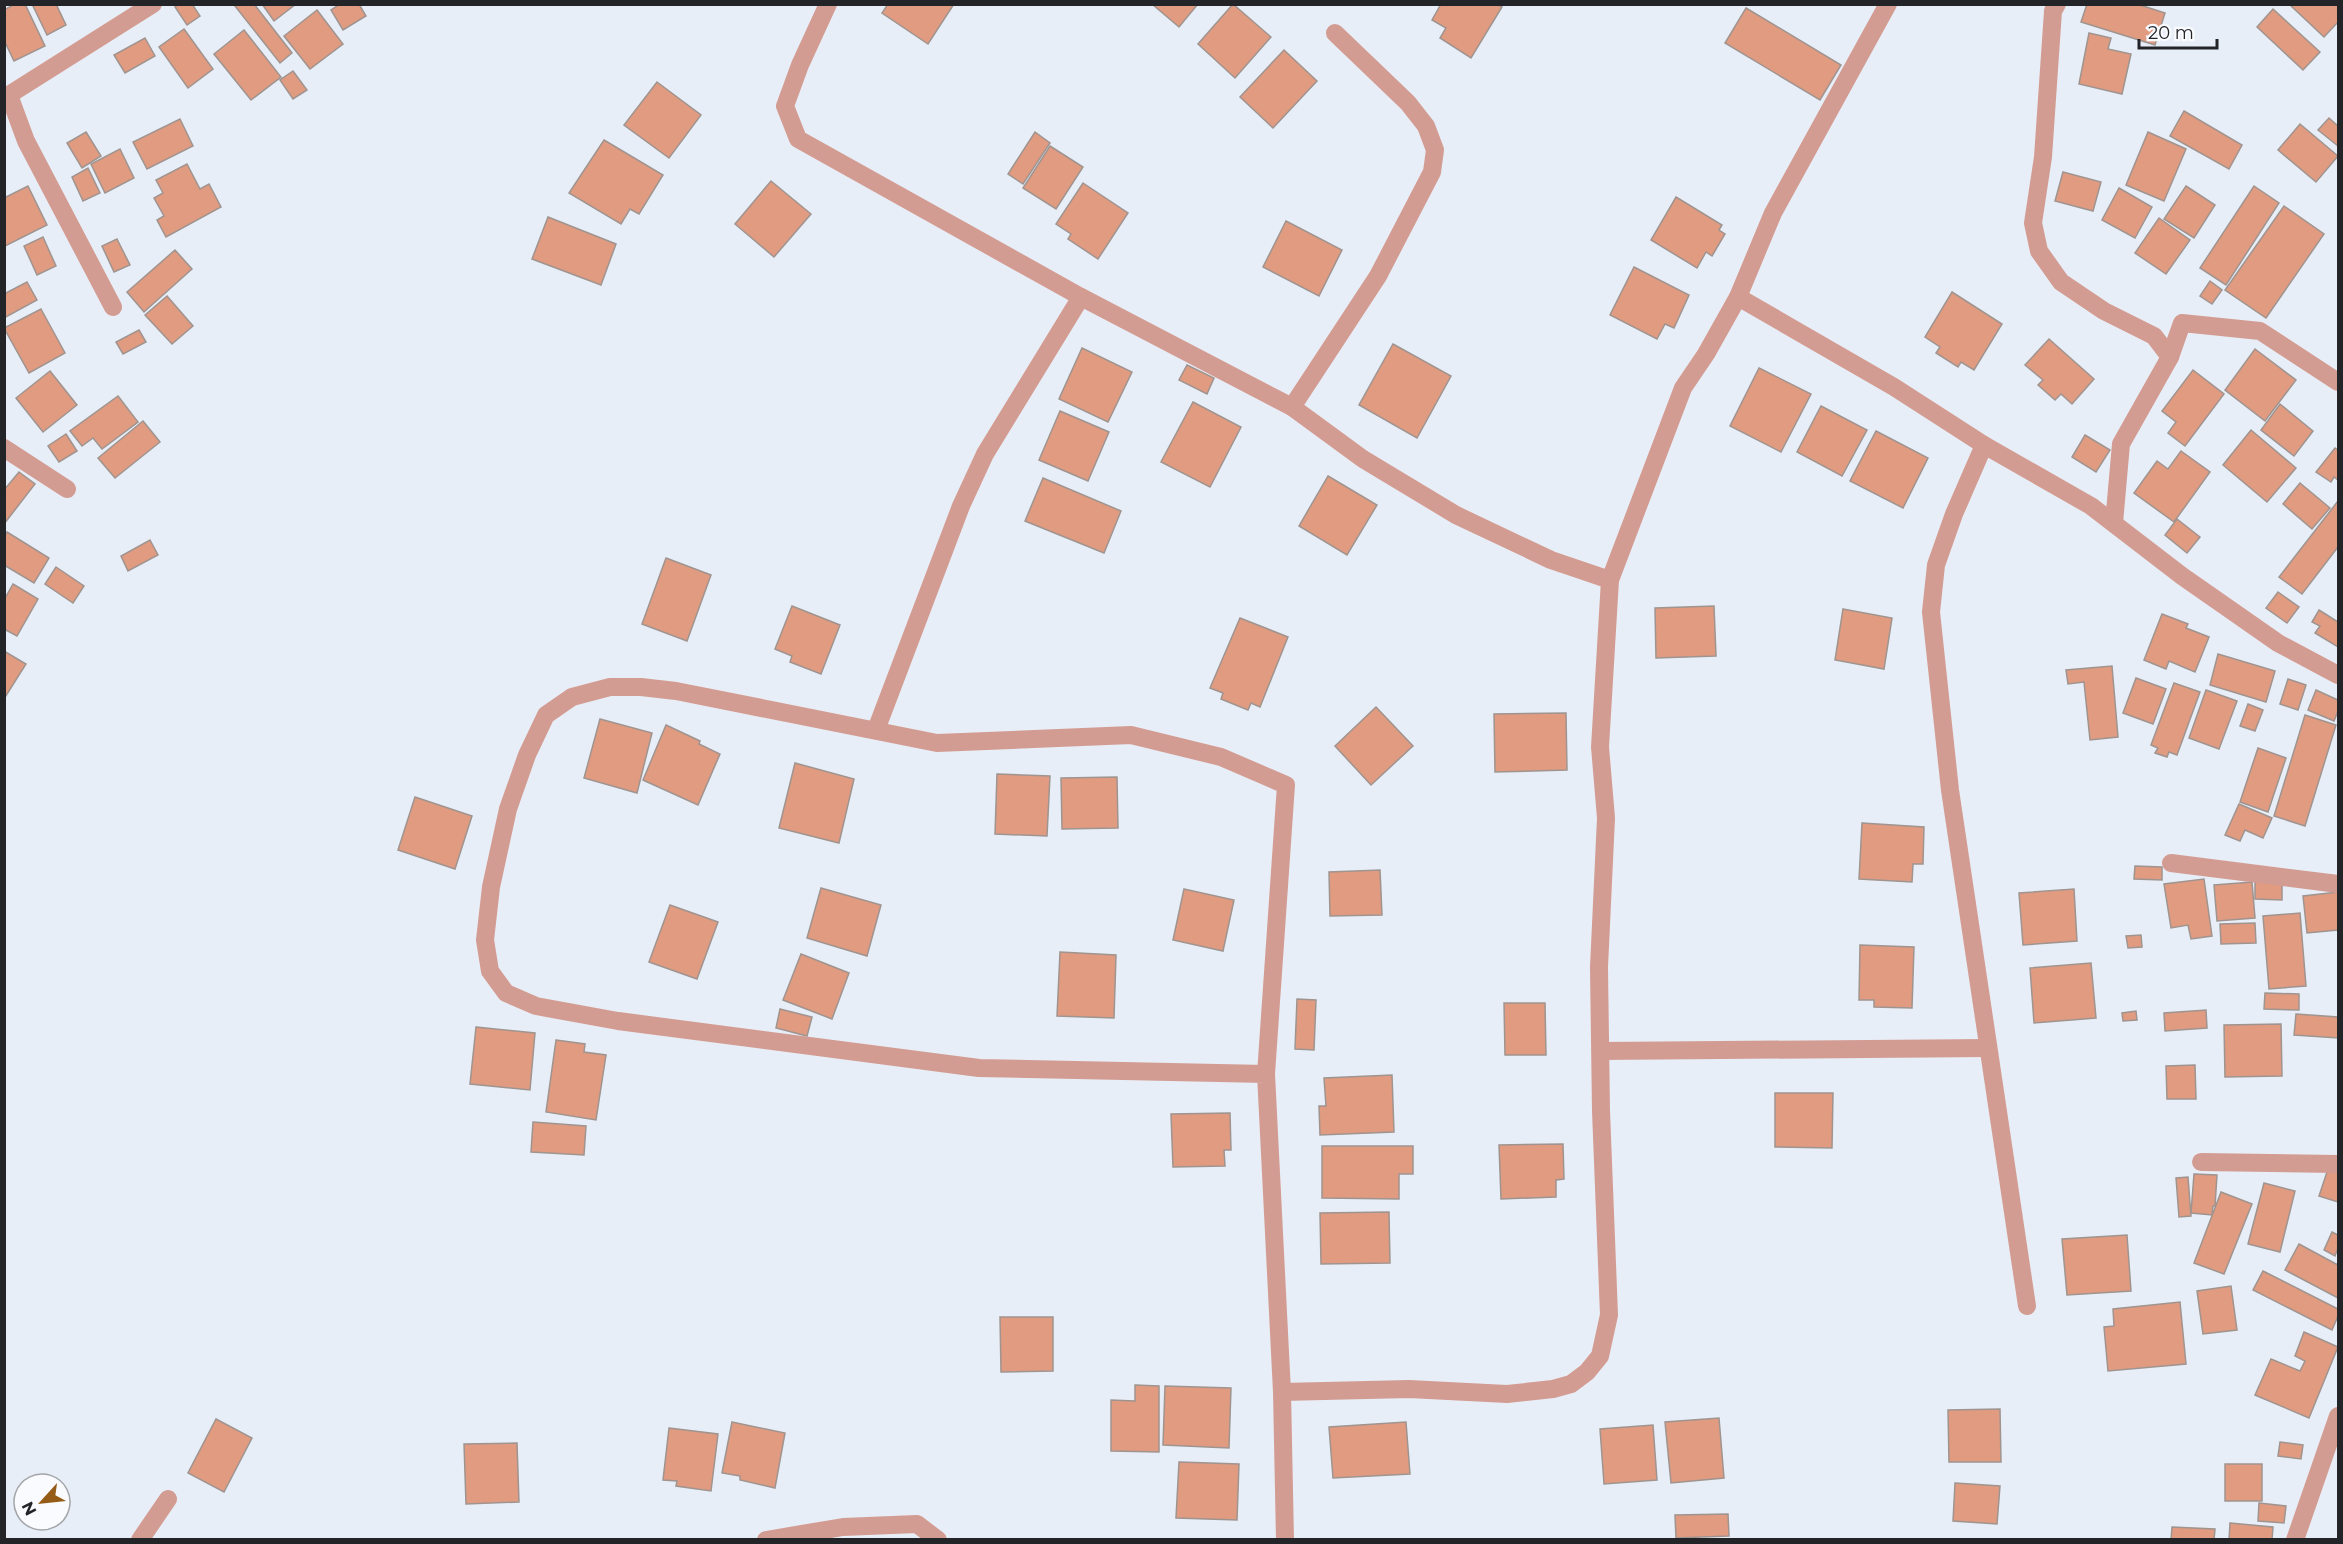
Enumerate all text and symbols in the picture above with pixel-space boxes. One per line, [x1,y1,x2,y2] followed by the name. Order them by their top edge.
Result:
[2139,12,2217,50] scale bar
[2148,22,2194,44] text: 20 m
[12,1472,72,1532] north arrow
[18,1499,40,1519] text: N

